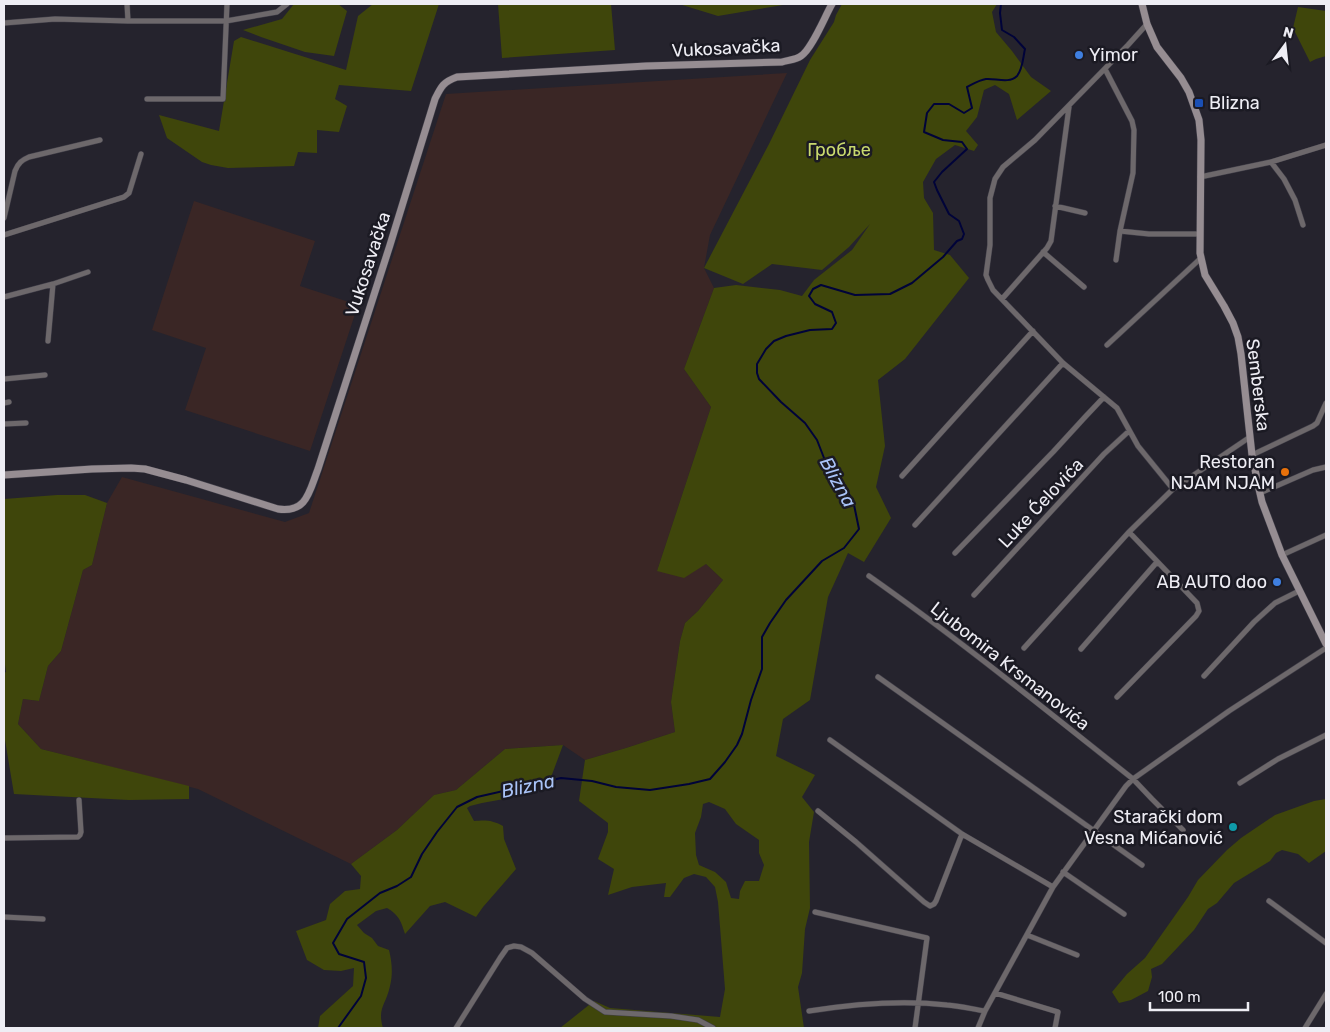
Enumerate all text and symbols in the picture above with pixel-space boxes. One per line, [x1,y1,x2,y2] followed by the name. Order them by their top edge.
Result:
[1260,20,1310,70] north arrow
[1281,23,1295,42] text: N
[671,34,781,62] street label: Vukosavačka
[1089,44,1138,66] place label: Yimor
[1073,49,1085,61] marker: Yimor
[1209,92,1260,114] place label: Blizna
[1193,97,1205,109] marker: Blizna
[807,139,871,161] park label: Гробље
[341,209,395,319] street label: Vukosavačka
[1241,337,1275,433] street label: Semberska
[1171,451,1275,494] place label: Restoran NJAM NJAM
[815,453,861,511] water label: Blizna
[994,454,1088,552] street label: Luke Ćelovića
[1279,466,1291,478] marker: Restoran NJAM NJAM
[1156,571,1267,593] place label: AB AUTO doo
[1271,576,1283,588] marker: AB AUTO doo
[926,597,1094,735] street label: Ljubomira Krsmanovića
[499,769,557,803] water label: Blizna
[1084,806,1223,849] place label: Starački dom Vesna Mićanović
[1227,821,1239,833] marker: Starački dom Vesna Mićanović
[1150,980,1248,1012] scale bar
[1158,988,1200,1006] text: 100 m

